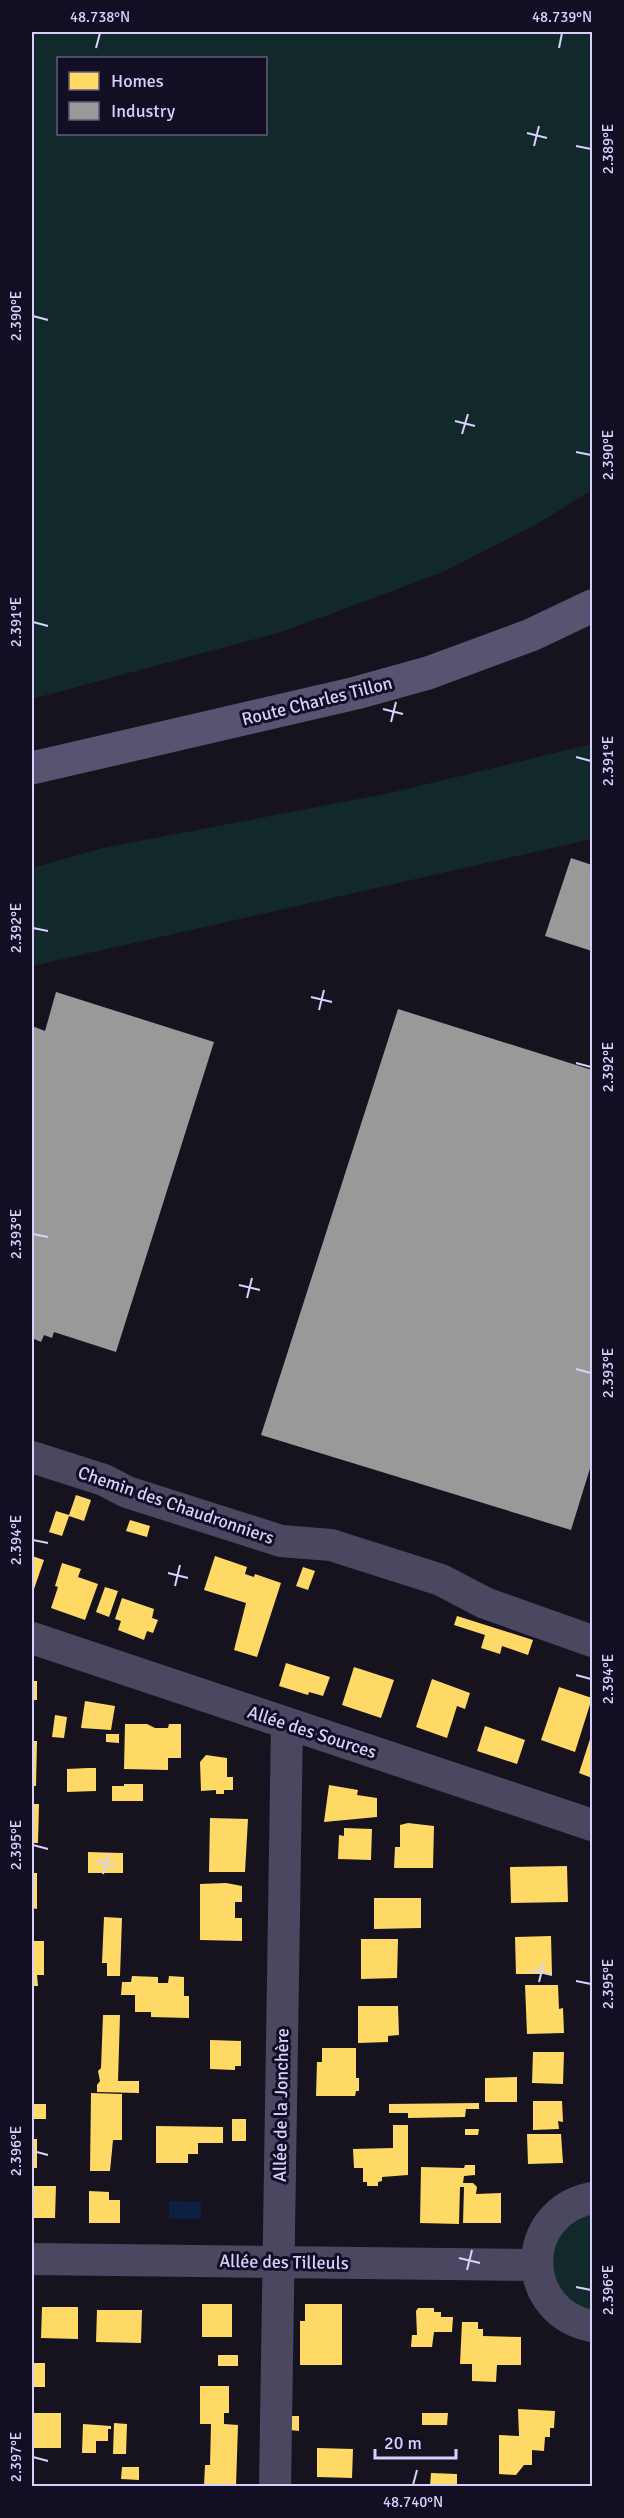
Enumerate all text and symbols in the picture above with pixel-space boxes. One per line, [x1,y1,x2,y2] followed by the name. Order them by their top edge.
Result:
[70,8,130,26] text: 48.738°N
[532,8,592,26] text: 48.739°N
[57,57,267,135] legend
[111,70,164,92] text: Homes
[111,100,176,122] text: Industry
[599,124,617,174] text: 2.389°E
[7,291,25,341] text: 2.390°E
[599,430,617,480] text: 2.390°E
[7,597,25,647] text: 2.391°E
[239,672,395,730] street label: Route Charles Tillon
[599,736,617,786] text: 2.391°E
[7,903,25,953] text: 2.392°E
[599,1042,617,1092] text: 2.392°E
[7,1209,25,1259] text: 2.393°E
[599,1348,617,1398] text: 2.393°E
[75,1461,277,1549] street label: Chemin des Chaudronniers
[7,1515,25,1565] text: 2.394°E
[599,1654,617,1704] text: 2.394°E
[245,1701,379,1763] street label: Allée des Sources
[7,1820,25,1870] text: 2.395°E
[599,1959,617,2009] text: 2.395°E
[269,2028,293,2182] street label: Allée de la Jonchère
[7,2126,25,2176] text: 2.396°E
[219,2250,349,2274] street label: Allée des Tilleuls
[599,2265,617,2315] text: 2.396°E
[375,2422,456,2460] scale bar
[7,2432,25,2482] text: 2.397°E
[384,2432,422,2454] text: 20 m
[383,2493,443,2511] text: 48.740°N

